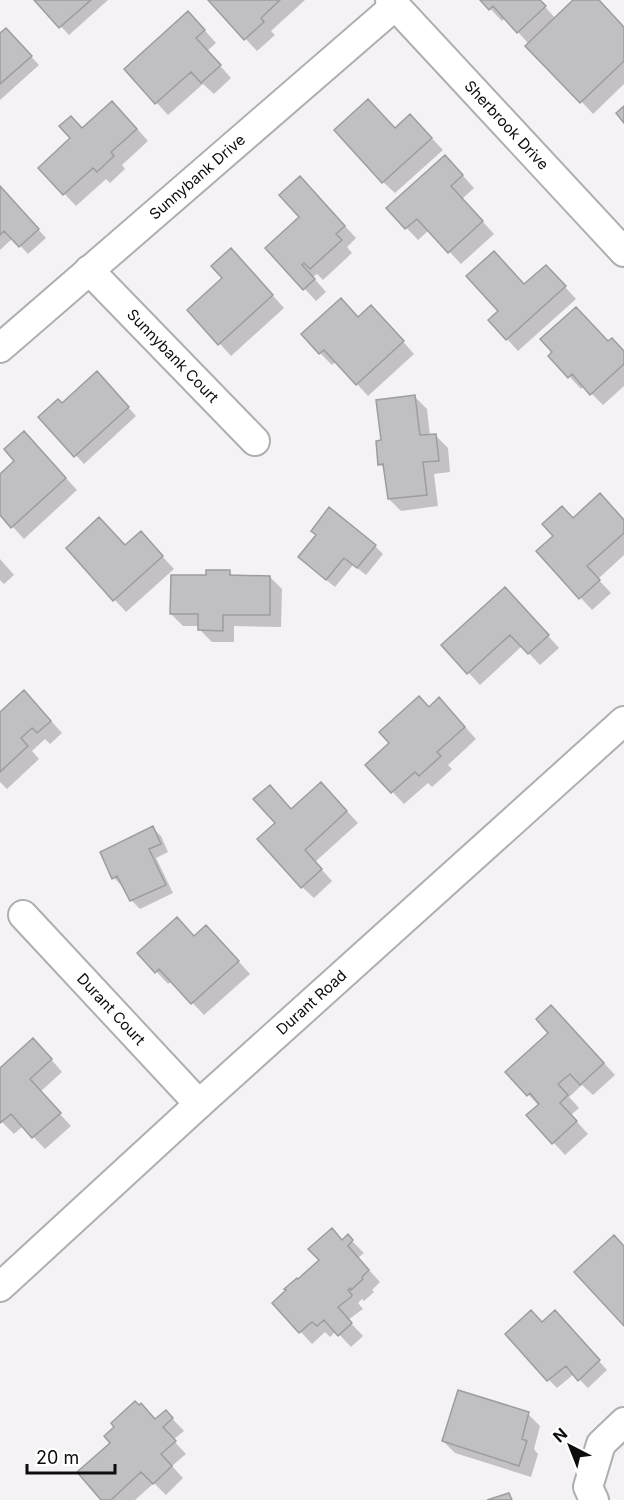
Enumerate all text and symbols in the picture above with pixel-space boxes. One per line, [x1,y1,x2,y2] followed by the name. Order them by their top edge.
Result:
[460,76,553,174] street label: Sherbrook Drive
[145,130,249,224] street label: Sunnybank Drive
[123,305,223,407] street label: Sunnybank Court
[272,966,350,1039] street label: Durant Road
[73,969,149,1049] street label: Durant Court
[540,1416,600,1476] north arrow
[549,1423,571,1446] text: N
[27,1437,116,1475] scale bar
[36,1447,79,1468] text: 20 m

